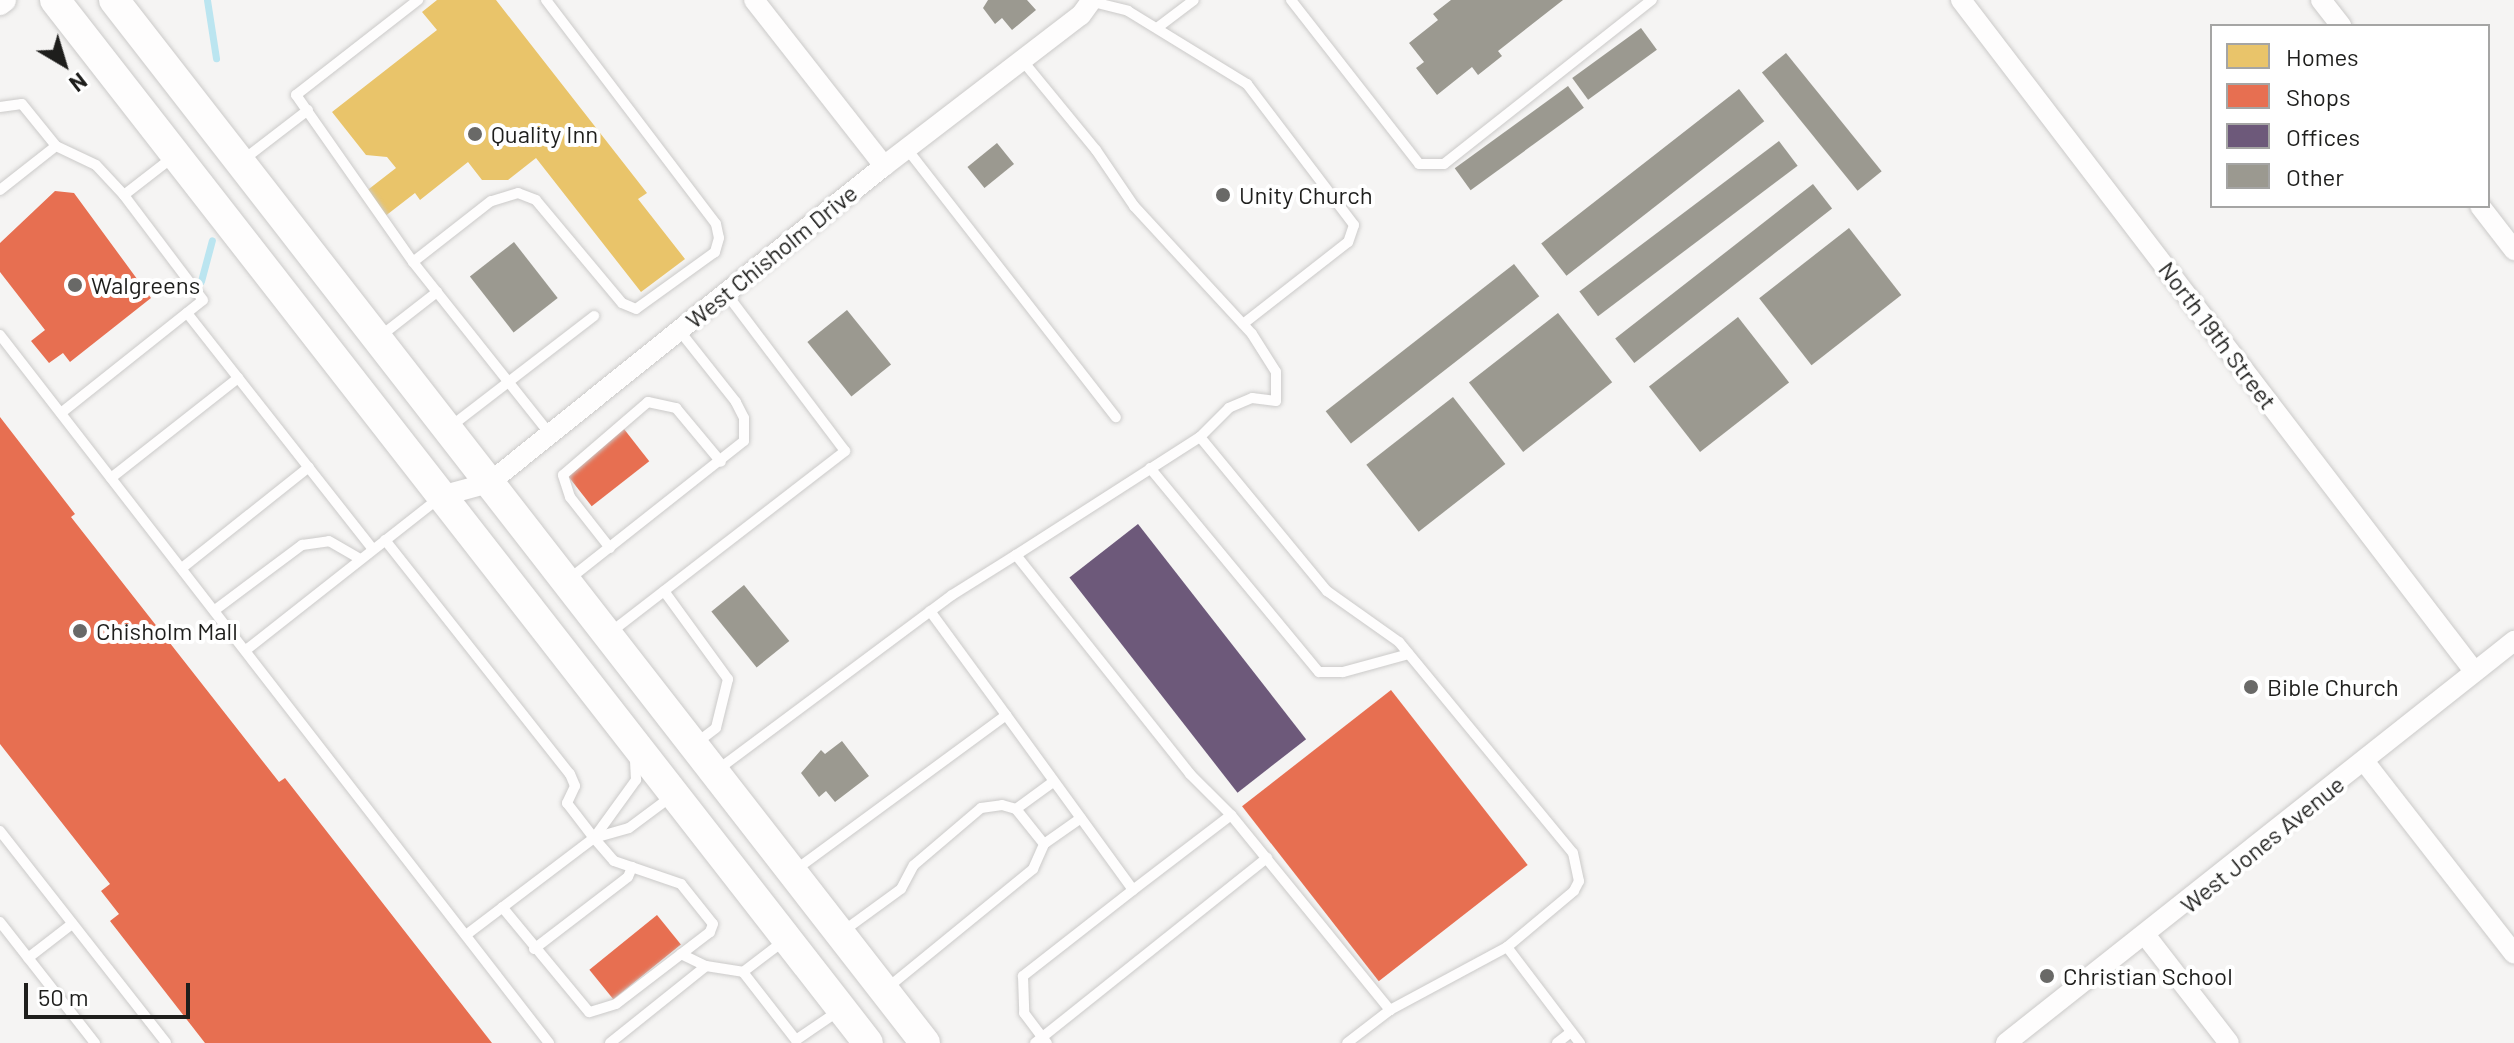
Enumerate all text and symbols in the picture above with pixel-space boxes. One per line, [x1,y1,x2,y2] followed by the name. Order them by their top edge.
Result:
[24,24,104,104] north arrow
[2210,24,2490,208] legend
[2286,42,2359,71] text: Homes
[65,68,93,98] text: N
[2286,82,2351,111] text: Shops
[491,120,598,148] place label: Quality Inn
[2286,122,2360,151] text: Offices
[466,125,484,143] marker: Quality Inn
[2286,162,2344,191] text: Other
[679,178,863,334] street label: West Chisholm Drive
[1239,181,1373,209] place label: Unity Church
[1214,186,1232,204] marker: Unity Church
[2153,255,2283,415] street label: North 19th Street
[91,271,200,299] place label: Walgreens
[66,276,84,294] marker: Walgreens
[96,617,238,645] place label: Chisholm Mall
[71,622,89,640] marker: Chisholm Mall
[2267,673,2399,701] place label: Bible Church
[2242,678,2260,696] marker: Bible Church
[2174,769,2350,919] street label: West Jones Avenue
[2063,962,2233,990] place label: Christian School
[28,967,194,1017] scale bar
[2038,967,2056,985] marker: Christian School
[38,982,89,1011] text: 50 m

